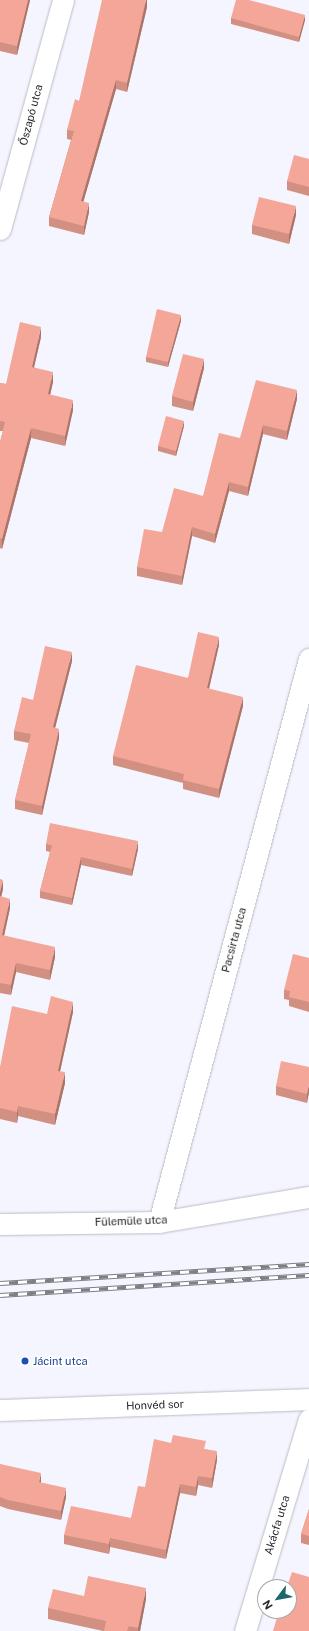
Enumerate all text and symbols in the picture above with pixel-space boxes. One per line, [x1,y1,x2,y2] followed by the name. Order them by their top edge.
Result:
[16,83,46,147] street label: Őszapó utca
[219,906,249,974] street label: Pacsirta utca
[94,1213,168,1229] street label: Fülemüle utca
[33,1354,88,1368] place label: Jácint utca
[20,1356,30,1366] marker: Jácint utca
[126,1397,184,1413] street label: Honvéd sor
[262,1494,292,1556] street label: Akácfa utca
[257,1579,297,1619] north arrow
[260,1598,275,1612] text: N

